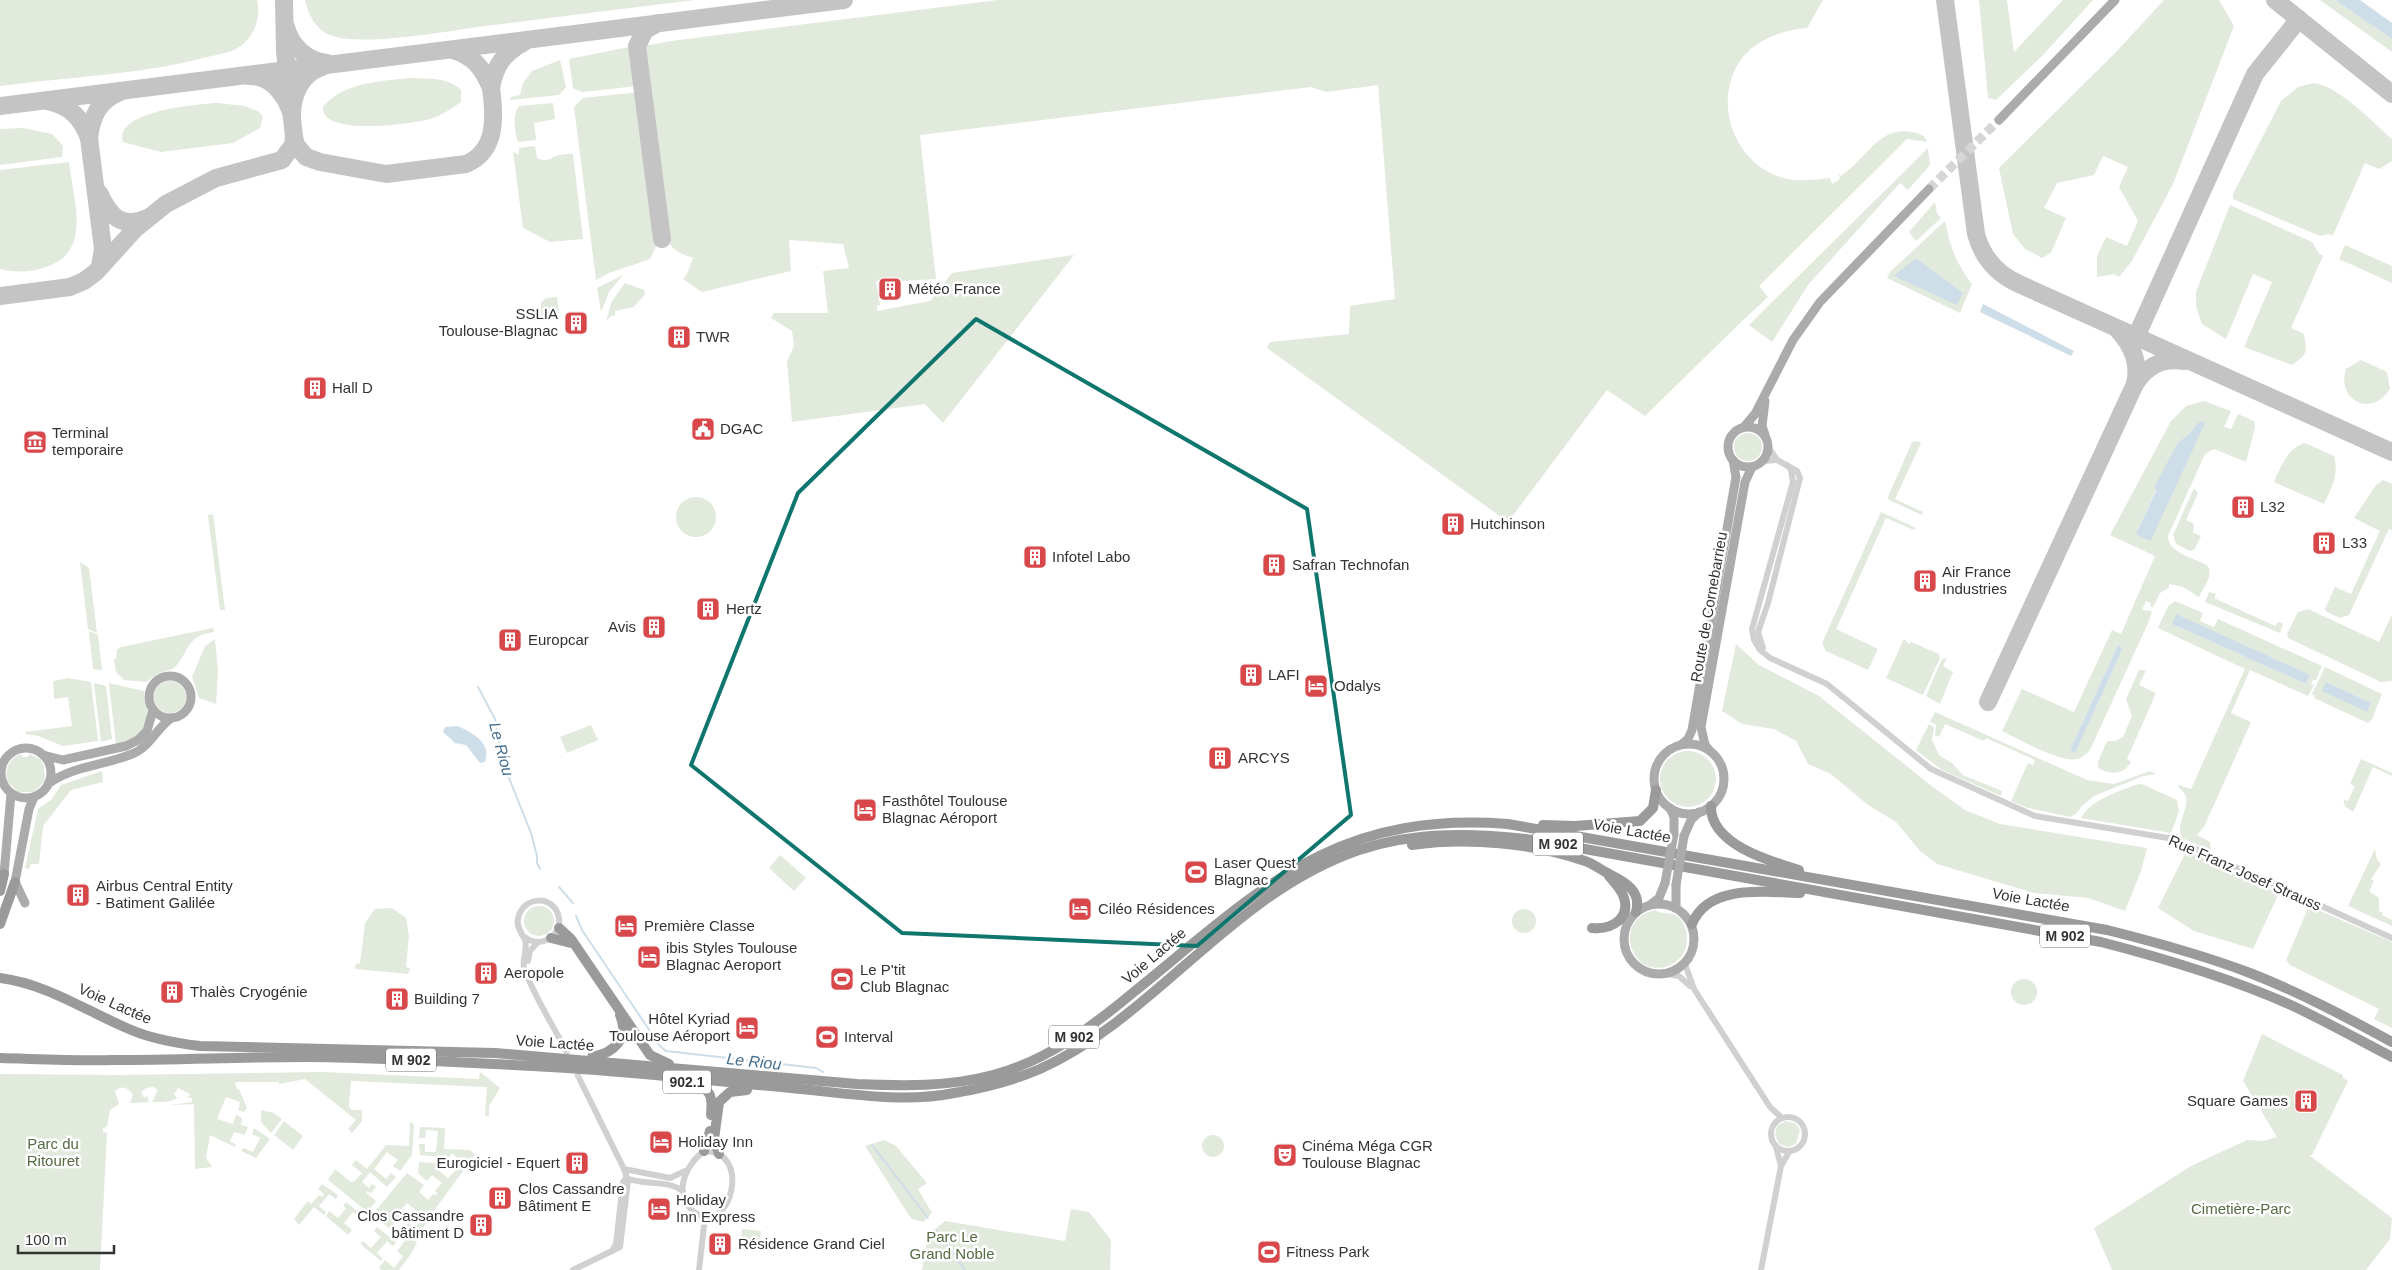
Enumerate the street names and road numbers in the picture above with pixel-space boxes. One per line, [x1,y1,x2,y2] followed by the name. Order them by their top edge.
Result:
[1687,530,1730,684] street label: Route de Cornebarrieu
[1592,815,1672,846] street label: Voie Lactée
[2166,831,2324,914] street label: Rue Franz Josef Strauss
[1533,832,1583,856] road number: M 902
[1991,884,2071,915] street label: Voie Lactée
[1118,924,1189,987] street label: Voie Lactée
[2040,924,2090,948] road number: M 902
[76,980,154,1027] street label: Voie Lactée
[1049,1026,1099,1048] road number: M 902
[515,1031,595,1054] street label: Voie Lactée
[386,1048,436,1072] road number: M 902
[663,1070,711,1094] road number: 902.1

